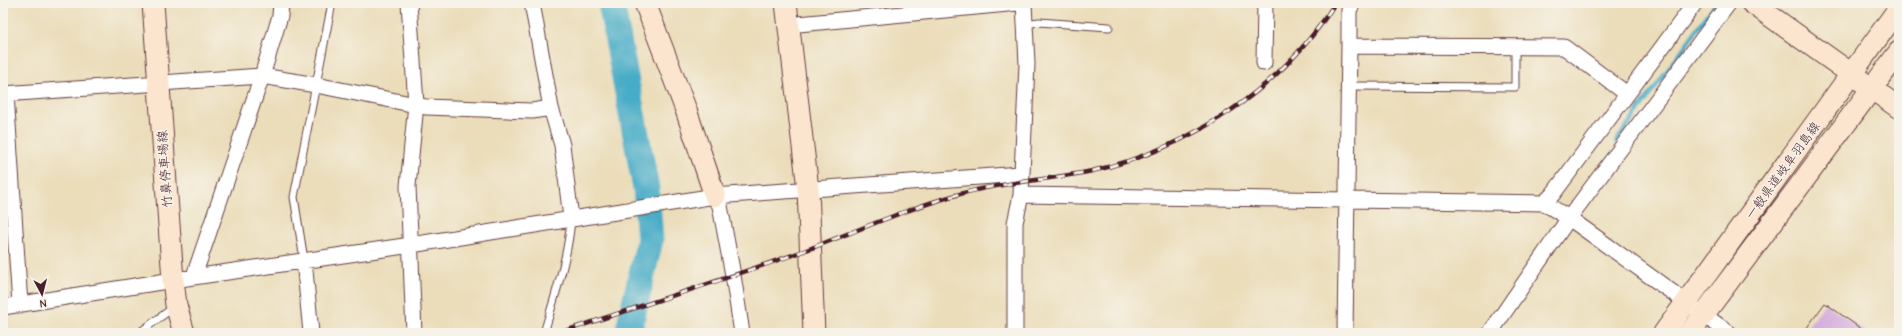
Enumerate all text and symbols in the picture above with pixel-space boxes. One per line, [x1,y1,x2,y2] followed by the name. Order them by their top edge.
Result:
[1742,118,1823,222] street label: 一般県道岐阜羽島線
[154,129,175,208] street label: 竹鼻停車場線
[22,274,62,314] north arrow
[39,297,48,310] text: N

